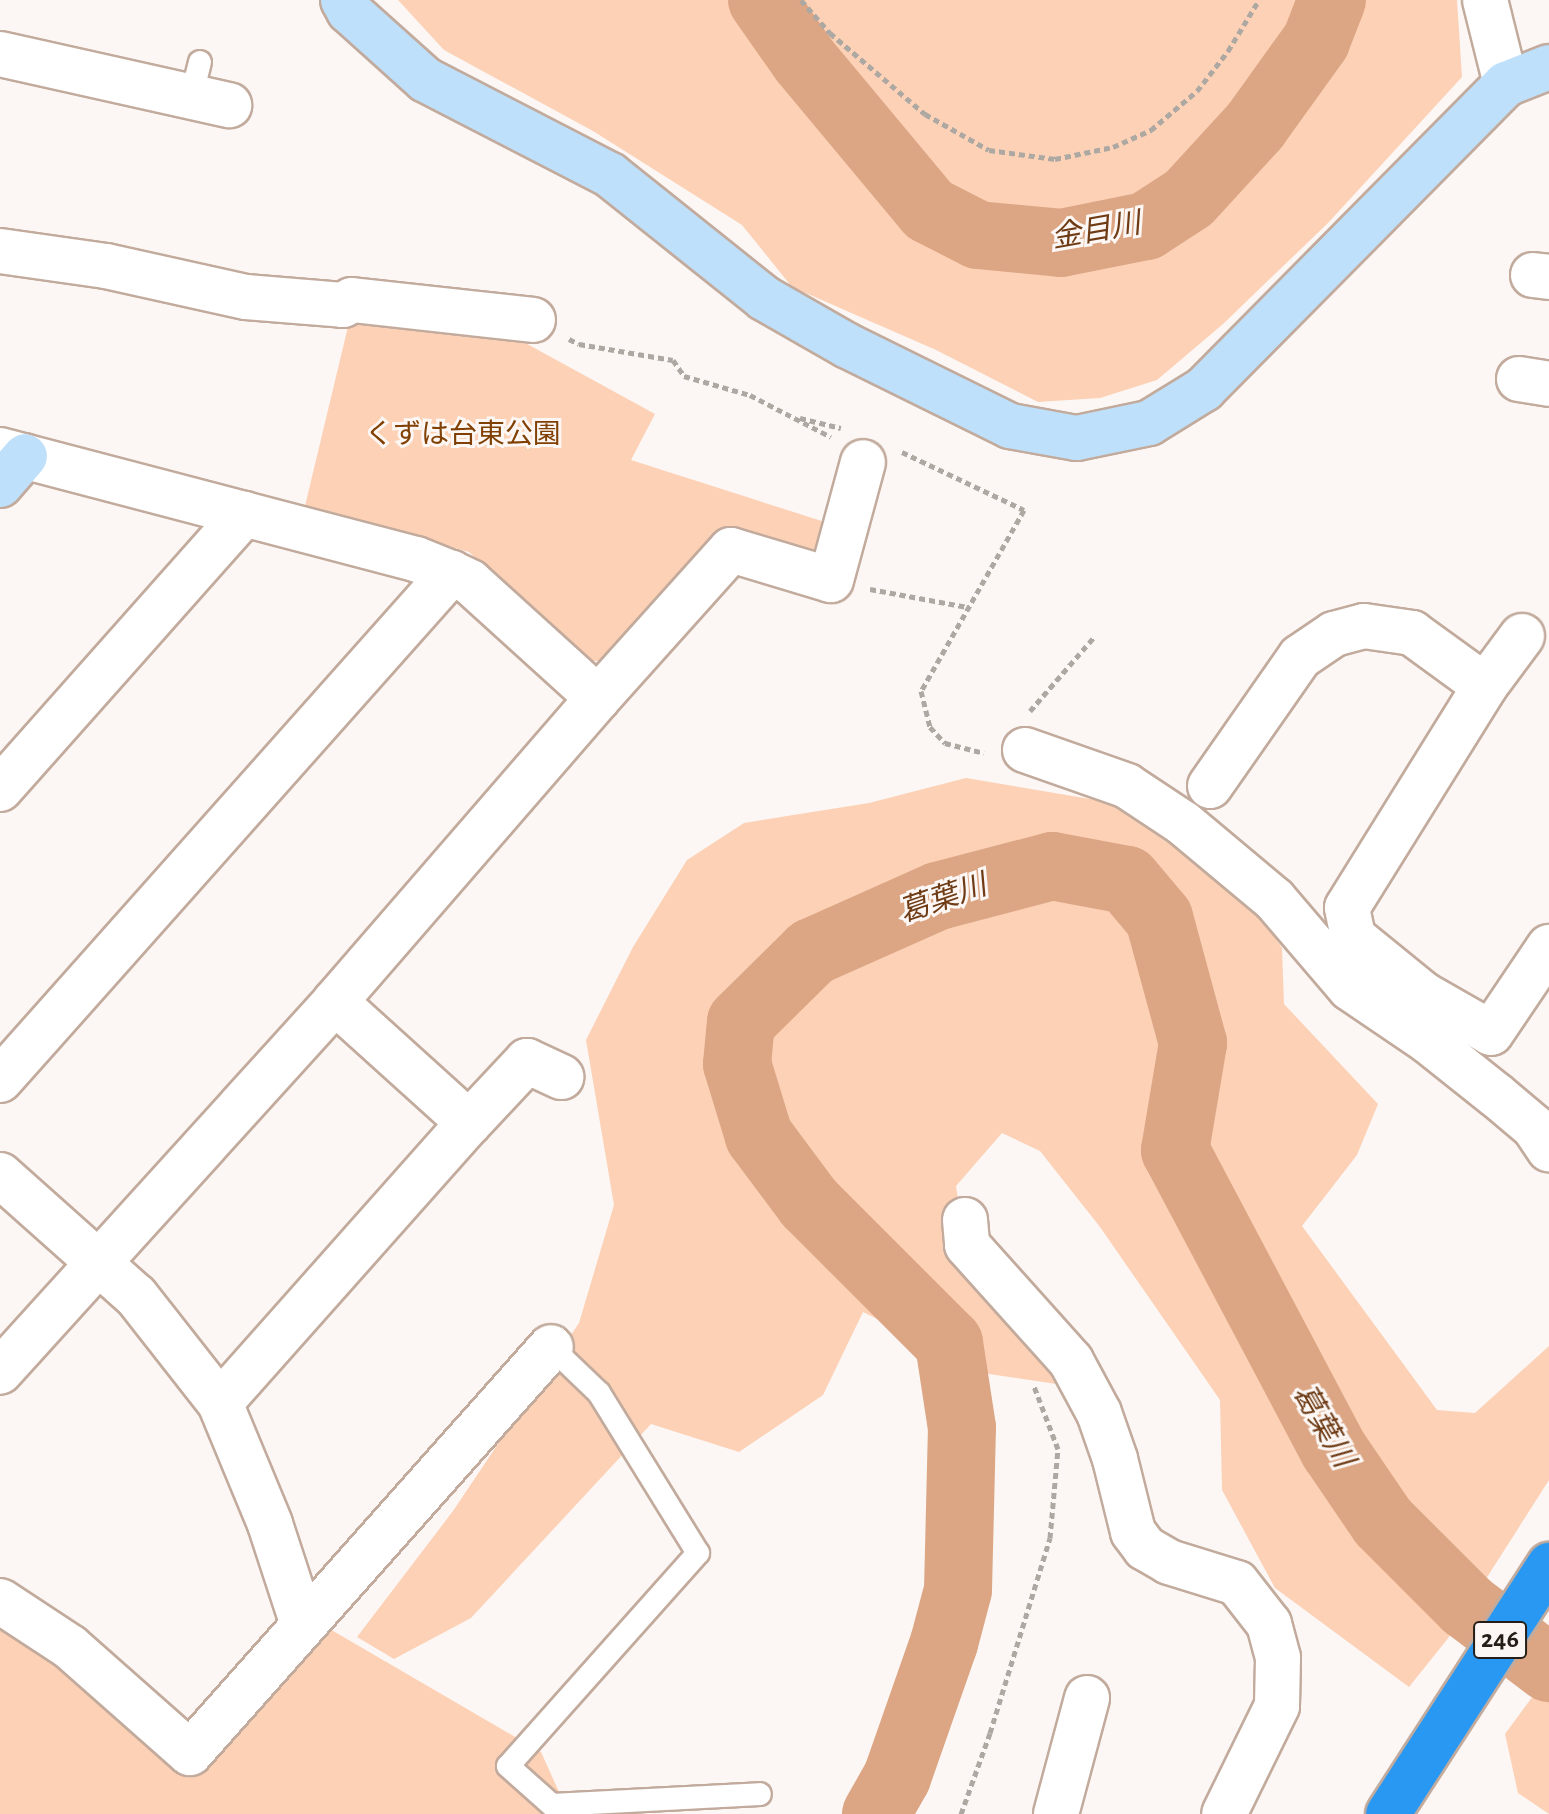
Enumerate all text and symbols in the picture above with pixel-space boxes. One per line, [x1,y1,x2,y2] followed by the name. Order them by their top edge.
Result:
[1049,205,1143,257] water label: 金目川
[365,418,561,452] park label: くずは台東公園
[895,867,991,931] water label: 葛葉川
[1285,1378,1361,1474] water label: 葛葉川
[1472,1618,1528,1662] road number: 246

